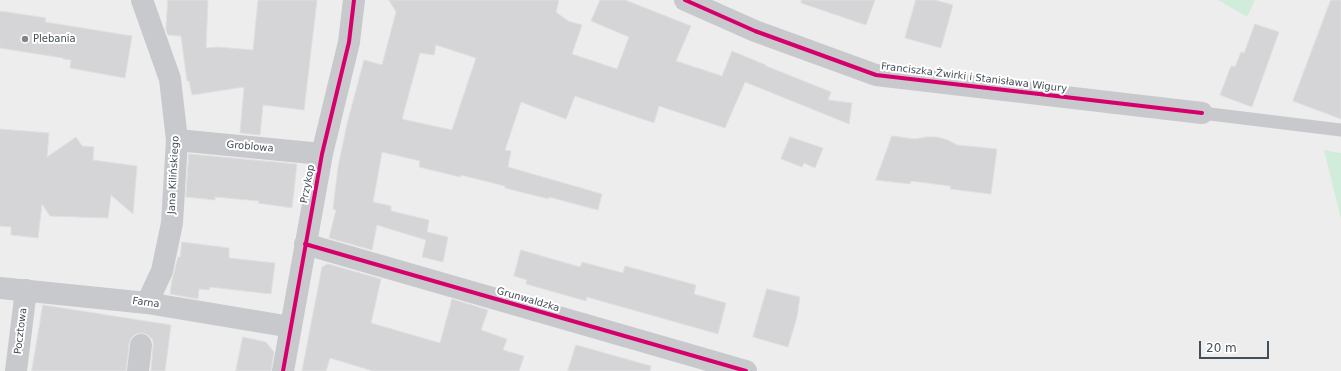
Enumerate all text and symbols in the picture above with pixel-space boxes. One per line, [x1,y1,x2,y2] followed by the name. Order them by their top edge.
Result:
[33,33,76,45] place label: Plebania
[20,34,30,44] marker: Plebania
[880,61,1068,95] street label: Franciszka Żwirki i Stanisława Wigury
[166,136,182,214] street label: Jana Kilińskiego
[226,139,274,155] street label: Groblowa
[298,164,318,204] street label: Przykop
[495,285,561,315] street label: Grunwaldzka
[132,295,160,311] street label: Farna
[12,307,30,355] street label: Pocztowa
[1201,333,1271,359] scale bar
[1206,341,1237,355] text: 20 m

